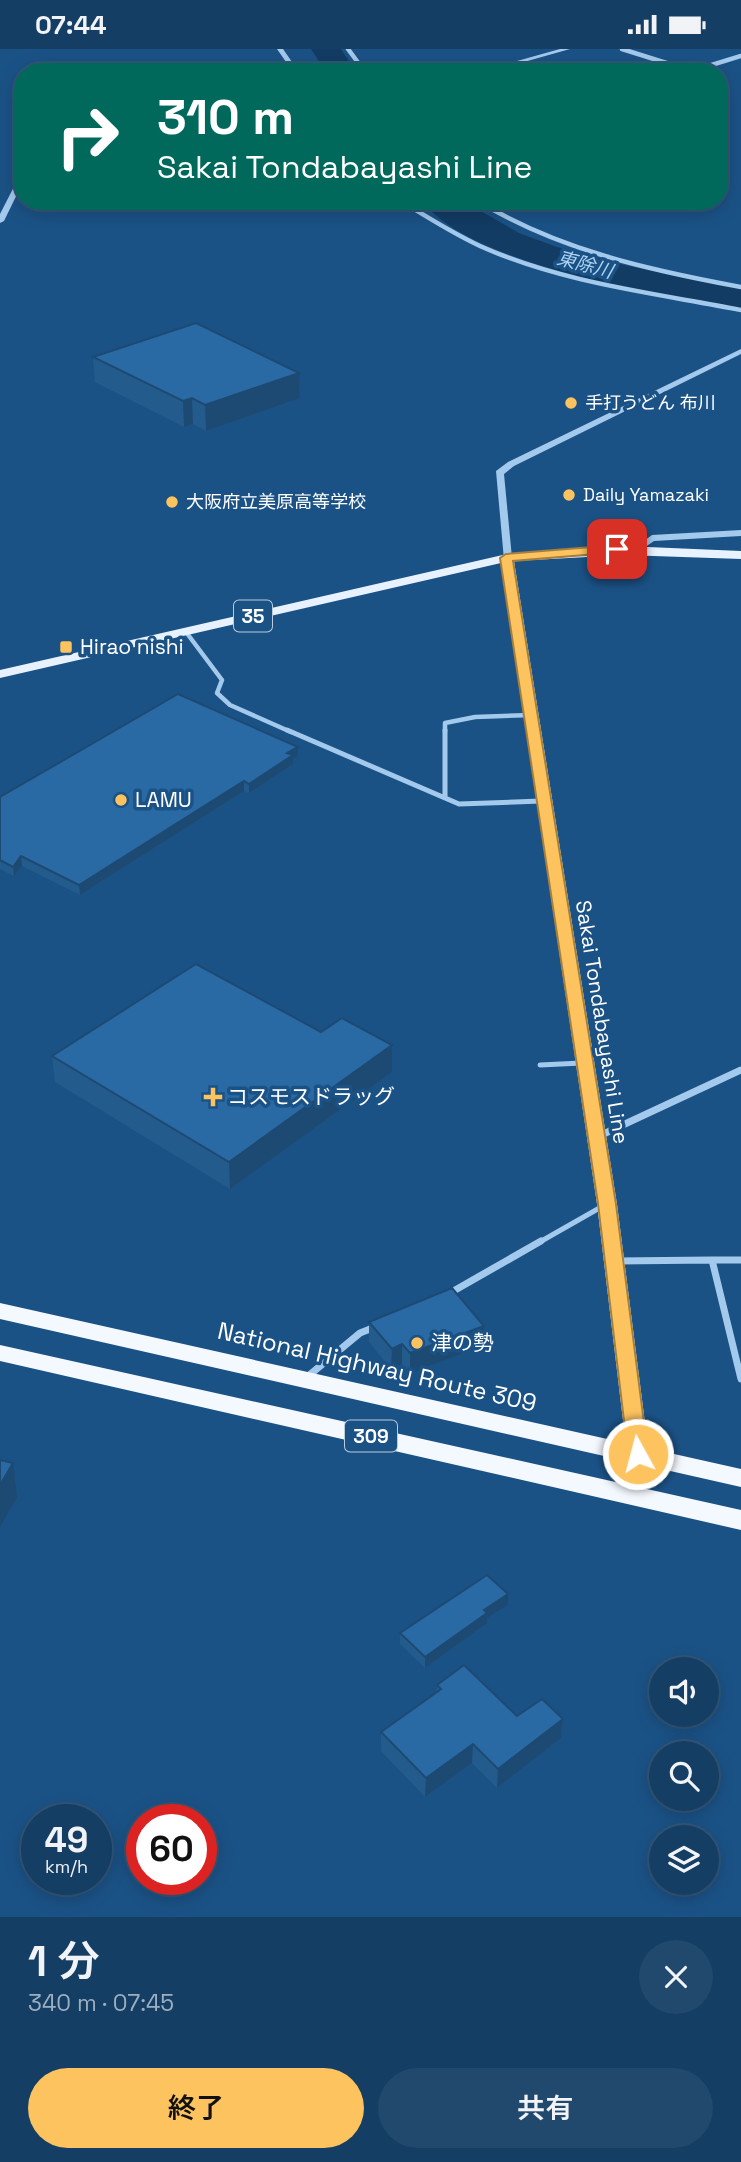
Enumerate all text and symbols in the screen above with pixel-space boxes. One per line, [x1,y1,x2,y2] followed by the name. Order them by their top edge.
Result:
[35,8,107,42] text: 07:44
[157,86,294,148] text: 310 m
[42,91,133,182] icon: right
[157,147,532,187] text: Sakai Tondabayashi Line
[554,245,618,284] water label: 東除川
[585,391,716,414] place label: 手打うどん 布川
[563,395,579,411] marker: 手打うどん 布川
[583,483,709,506] place label: Daily Yamazaki
[561,487,577,503] marker: Daily Yamazaki
[186,490,366,513] place label: 大阪府立美原高等学校
[164,494,180,510] marker: 大阪府立美原高等学校
[587,519,647,579] pin
[598,530,636,568] icon: arrive
[234,601,272,631] road number: 35
[80,633,184,660] place label: Hirao nishi
[58,639,74,655] marker: Hirao nishi
[135,786,192,813] place label: LAMU
[113,792,129,808] marker: LAMU
[570,898,635,1146] street label: Sakai Tondabayashi Line
[227,1083,395,1110] place label: コスモスドラッグ
[205,1089,221,1105] marker: コスモスドラッグ
[215,1315,540,1418] street label: National Highway Route 309
[431,1329,494,1356] place label: 津の勢
[409,1335,425,1351] marker: 津の勢
[601,1417,675,1491] position arrow
[345,1421,397,1451] road number: 309
[649,1657,719,1895] map controls
[649,1657,719,1727] button: sound
[649,1741,719,1811] button: search
[126,1804,217,1895] speed limit sign: 60
[45,1818,88,1862] text: 49
[649,1825,719,1895] button: layers
[45,1855,88,1878] text: km/h
[28,1935,100,1988] text: 1 分
[639,1940,713,2014] button: close
[28,1988,174,2018] text: 340 m · 07:45
[28,2068,364,2148] button: 終了
[378,2068,713,2148] button: 共有

